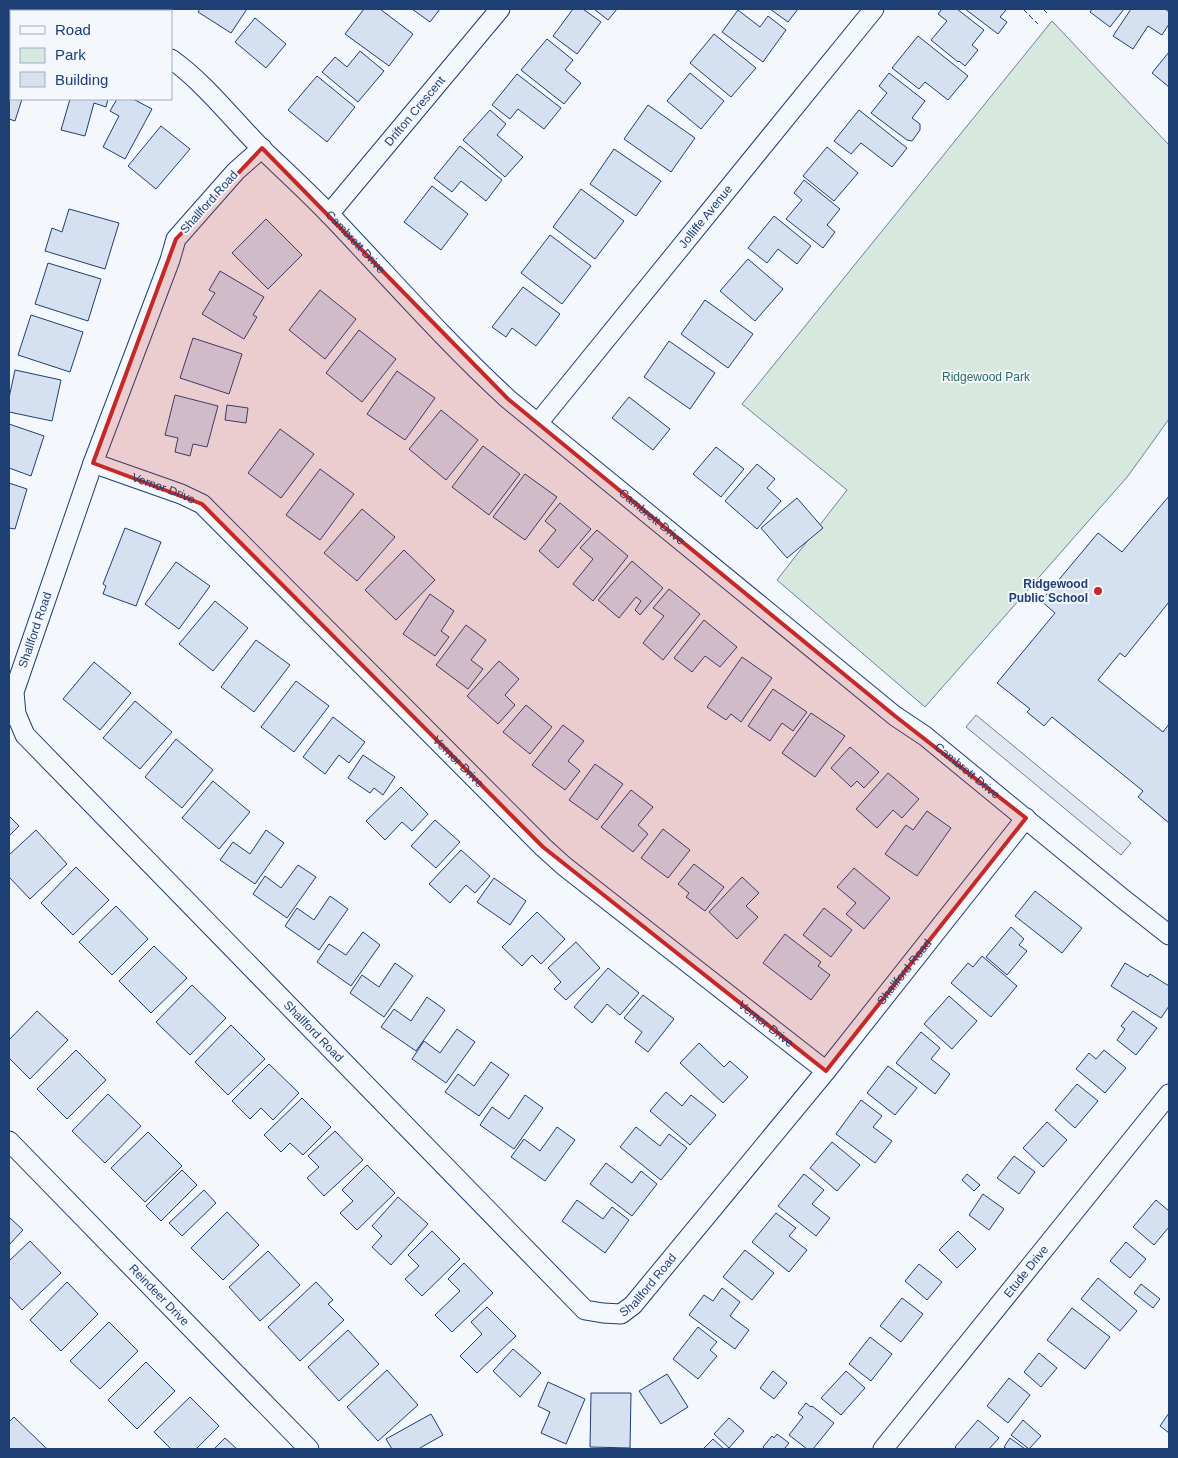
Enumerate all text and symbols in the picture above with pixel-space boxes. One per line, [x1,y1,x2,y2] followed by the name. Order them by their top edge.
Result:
[10,10,172,100] legend
[55,21,91,38] text: Road
[55,46,86,63] text: Park
[55,71,108,88] text: Building
[382,73,448,149] street label: Drifton Crescent
[177,168,241,236] street label: Shallford Road
[676,182,736,251] street label: Jolliffe Avenue
[323,208,388,277] street label: Cambrett Drive
[942,370,1031,384] park label: Ridgewood Park
[130,470,198,507] street label: Vernor Drive
[616,486,688,548] street label: Cambrett Drive
[1009,577,1088,605] place label: Ridgewood Public School
[1092,585,1104,597] marker: Ridgewood Public School
[15,590,55,670] street label: Shallford Road
[430,733,487,791] street label: Vernor Drive
[932,740,1003,802] street label: Cambrett Drive
[874,936,934,1008] street label: Shallford Road
[281,998,346,1065] street label: Shallford Road
[735,998,797,1050] street label: Vernor Drive
[1001,1242,1051,1300] street label: Etude Drive
[617,1251,679,1320] street label: Shallford Road
[126,1261,192,1329] street label: Reindeer Drive

